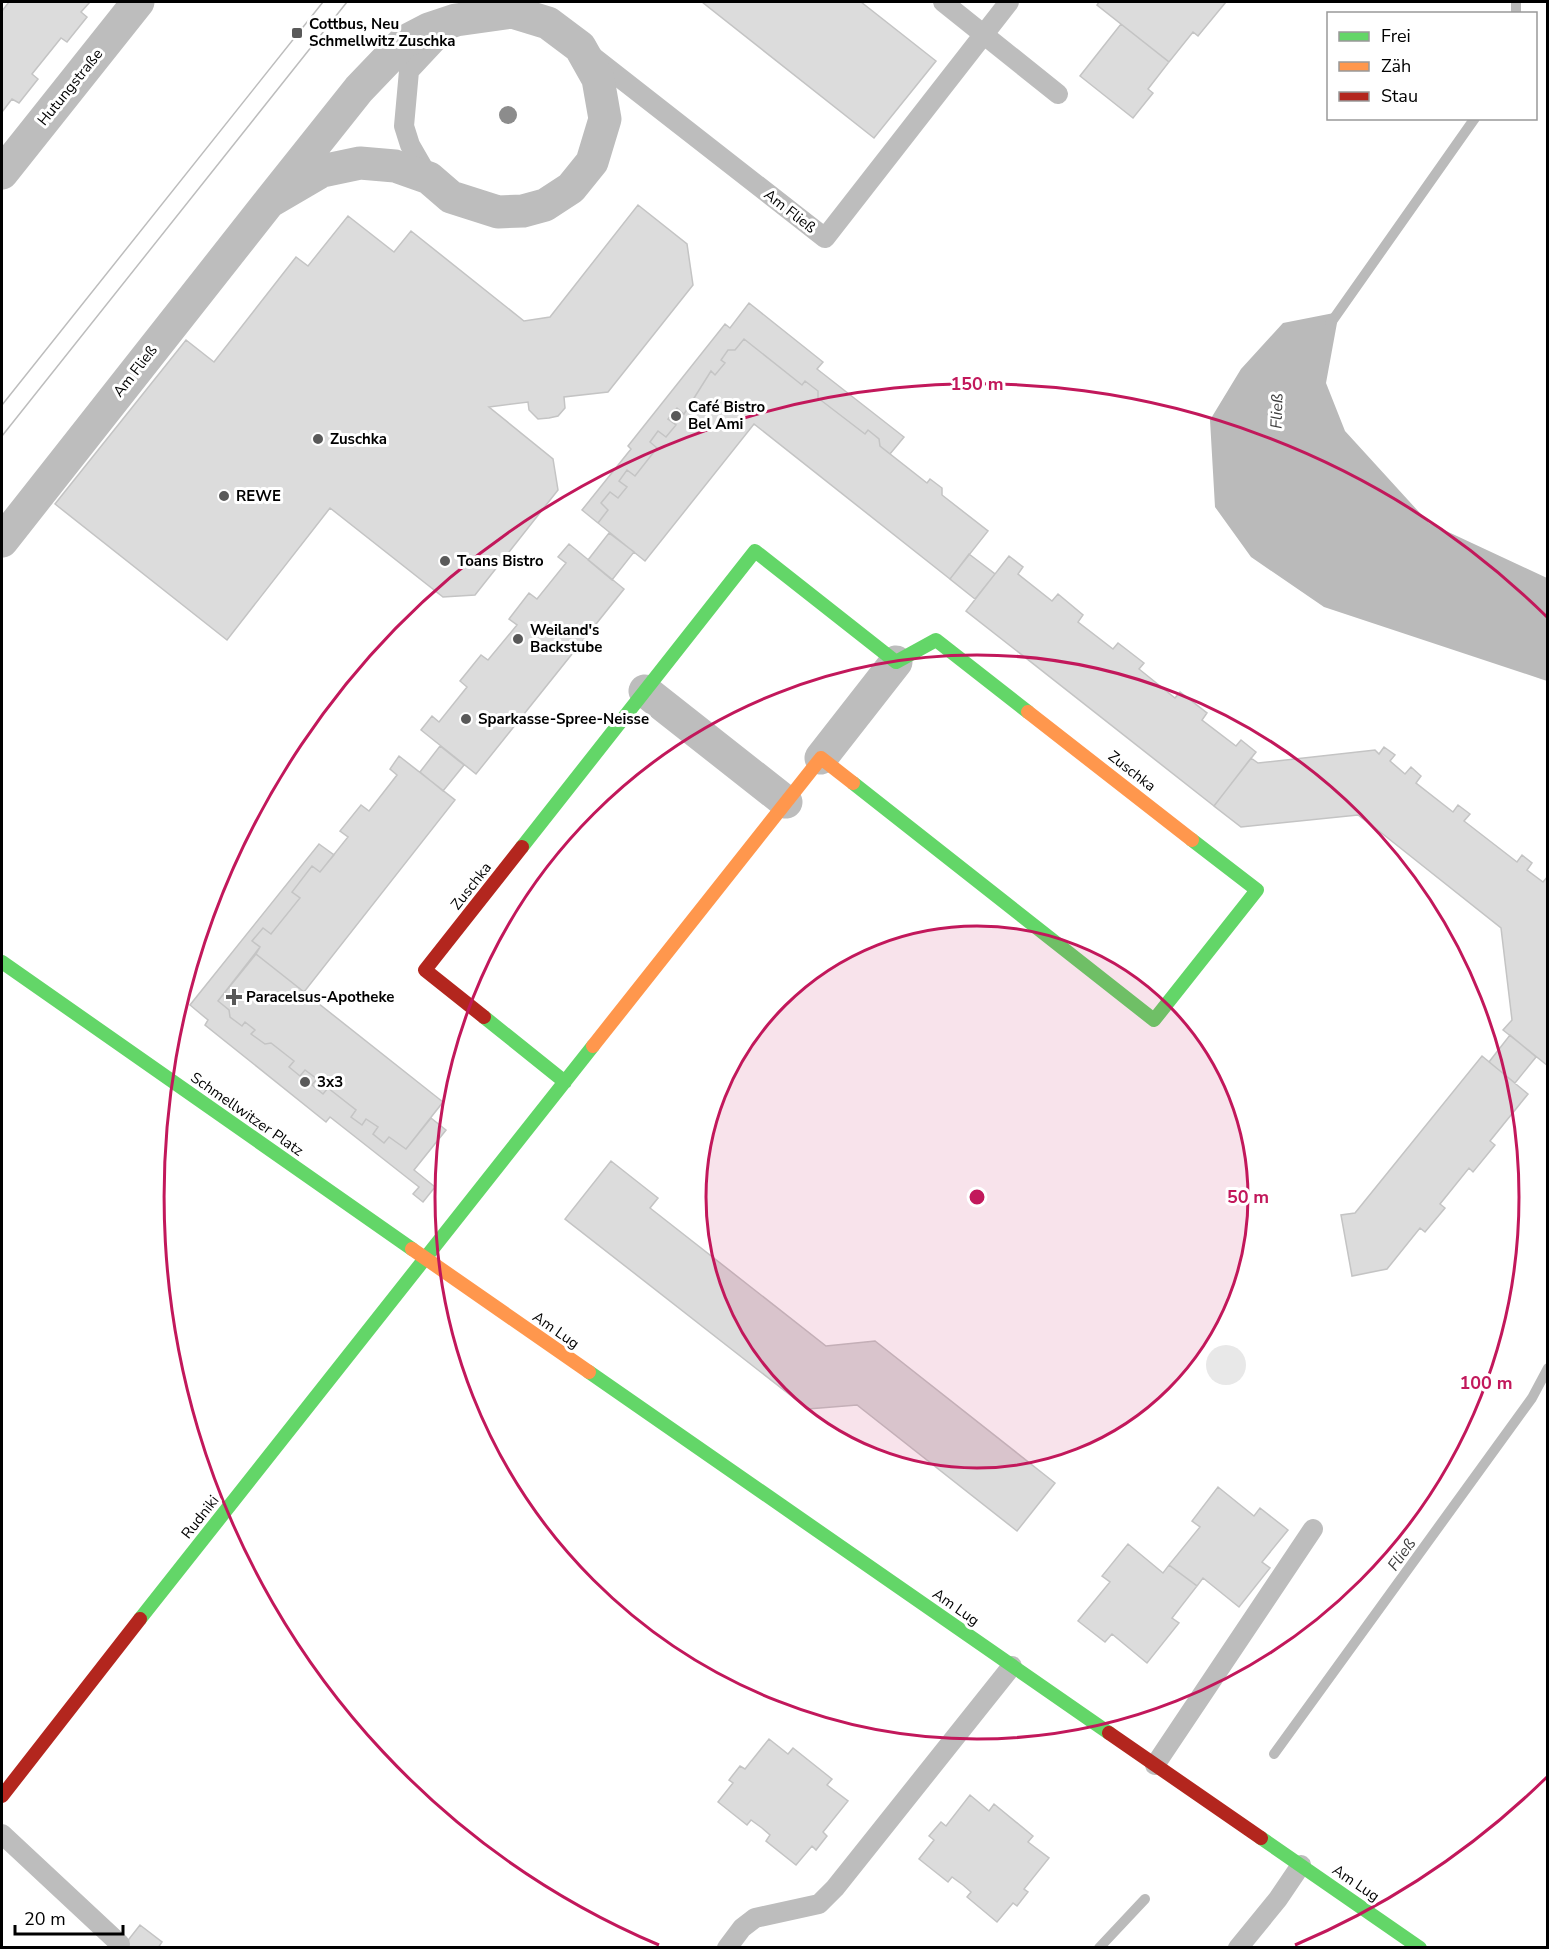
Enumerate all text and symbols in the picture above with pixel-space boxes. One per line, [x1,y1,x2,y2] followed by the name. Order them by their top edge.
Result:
[1327,12,1537,120] legend
[309,14,456,51] place label: Cottbus, Neu Schmellwitz Zuschka
[1381,24,1411,48] text: Frei
[290,26,304,40] marker: Cottbus, Neu Schmellwitz Zuschka
[33,44,107,130] street label: Hutungstraße
[1381,54,1411,78] text: Zäh
[1381,84,1418,108] text: Stau
[760,184,820,238] street label: Am Fließ
[108,341,162,401] street label: Am Fließ
[950,372,1004,396] text: 150 m
[1265,393,1289,429] water label: Fließ
[688,397,765,434] place label: Café Bistro Bel Ami
[669,409,683,423] marker: Café Bistro Bel Ami
[330,429,387,449] place label: Zuschka
[311,432,325,446] marker: Zuschka
[236,486,281,506] place label: REWE
[217,489,231,503] marker: REWE
[457,551,544,571] place label: Toans Bistro
[438,554,452,568] marker: Toans Bistro
[530,620,602,657] place label: Weiland's Backstube
[511,632,525,646] marker: Weiland's Backstube
[478,709,649,729] place label: Sparkasse-Spree-Neisse
[459,712,473,726] marker: Sparkasse-Spree-Neisse
[1104,746,1160,796] street label: Zuschka
[446,858,496,914] street label: Zuschka
[246,987,394,1007] place label: Paracelsus-Apotheke
[227,990,241,1004] marker: Paracelsus-Apotheke
[187,1067,308,1161] street label: Schmellwitzer Platz
[317,1072,343,1092] place label: 3x3
[298,1075,312,1089] marker: 3x3
[1227,1185,1269,1209] text: 50 m
[967,1187,987,1207] centre of rings
[529,1307,583,1353] street label: Am Lug
[1459,1371,1513,1395] text: 100 m
[177,1491,223,1543] street label: Rudniki
[1382,1534,1421,1575] water label: Fließ
[929,1584,983,1630] street label: Am Lug
[1329,1860,1383,1906] street label: Am Lug
[15,1898,123,1936] scale bar
[24,1907,66,1931] text: 20 m

